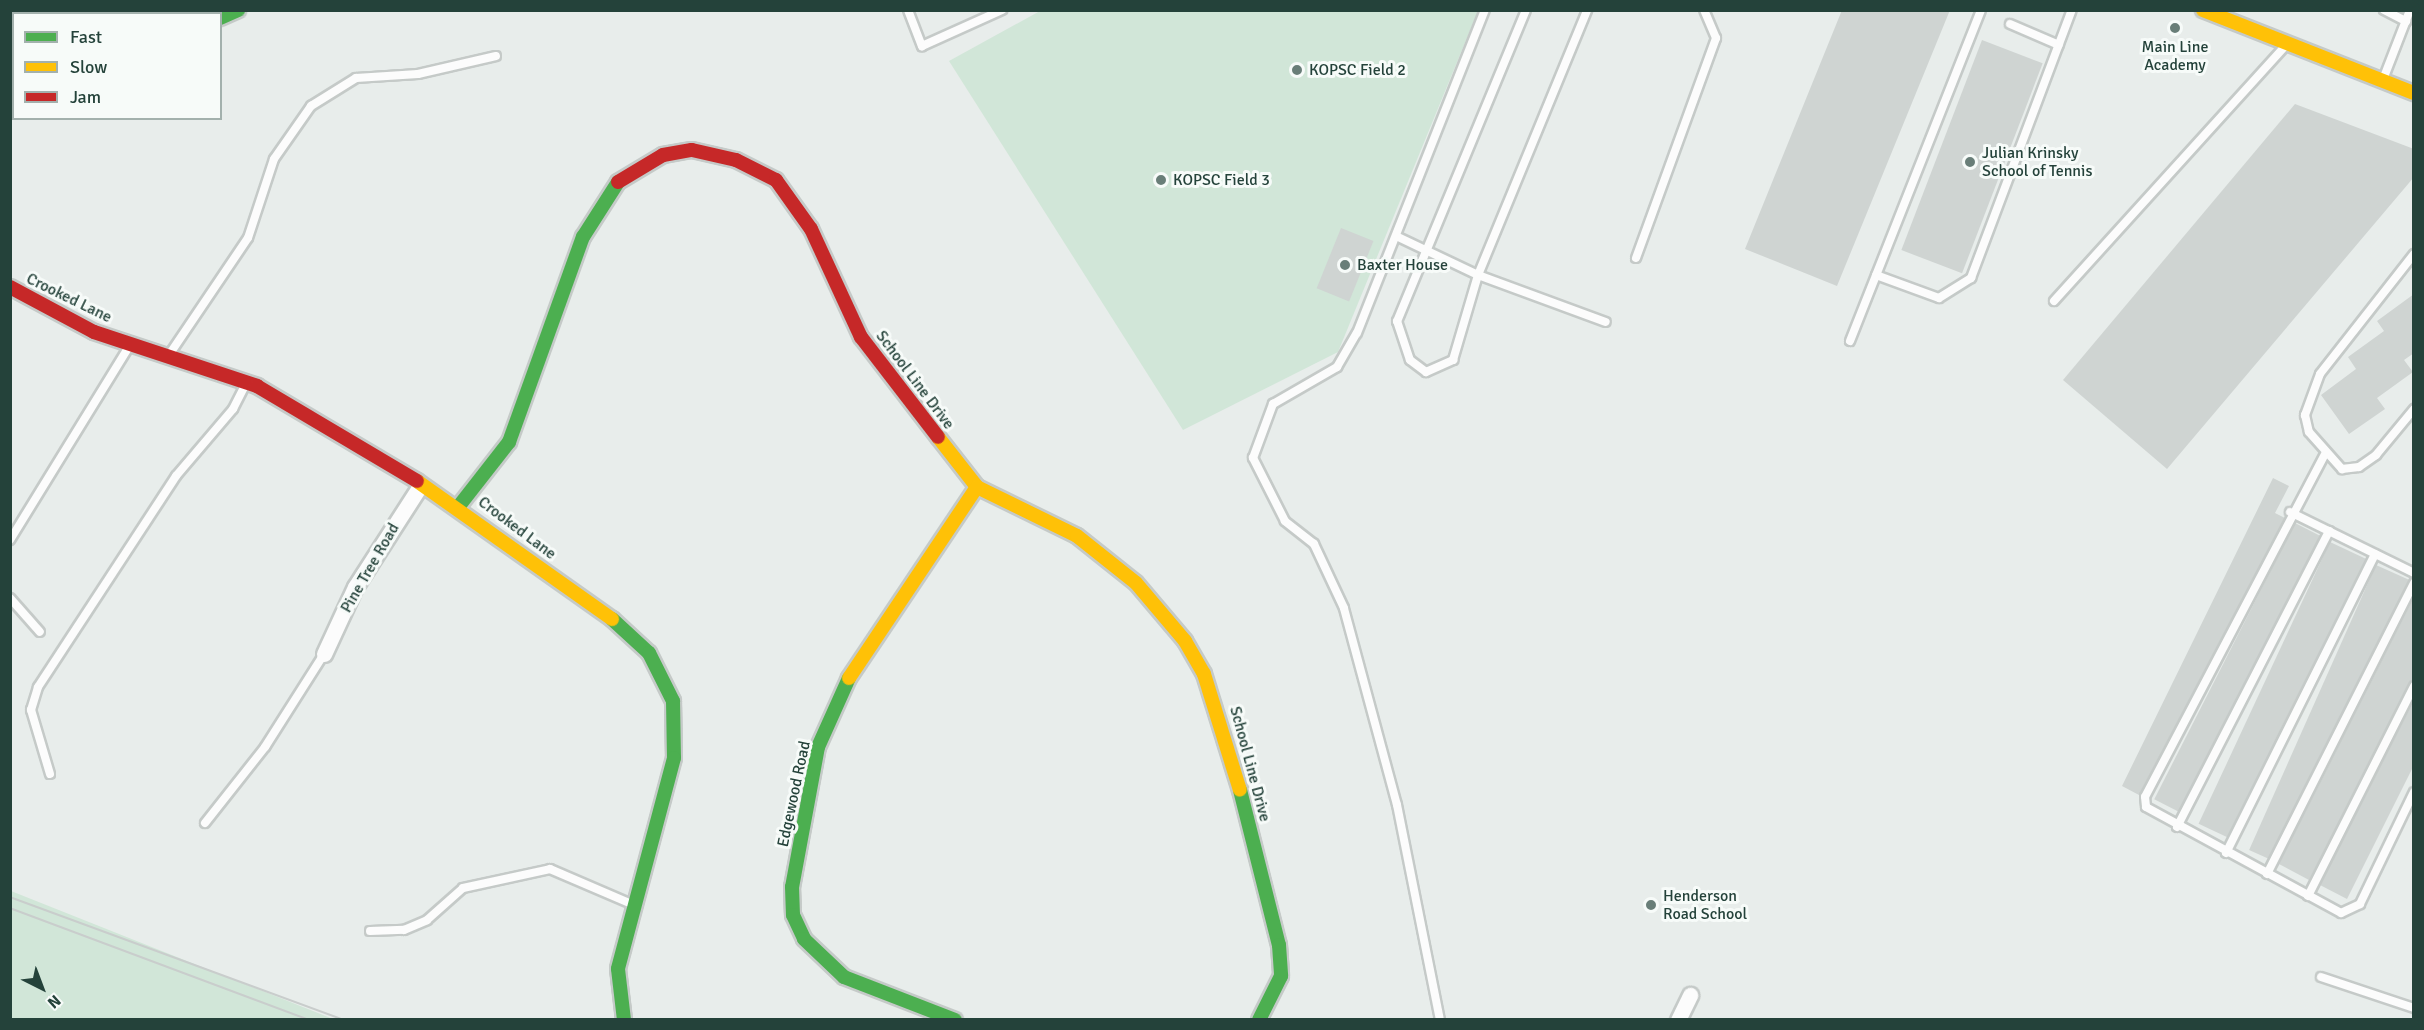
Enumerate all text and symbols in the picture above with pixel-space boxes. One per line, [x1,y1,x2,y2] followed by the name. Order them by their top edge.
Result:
[12,12,222,120] legend
[2168,21,2182,35] marker: Main Line Academy
[70,26,102,48] text: Fast
[2142,37,2208,75] place label: Main Line Academy
[70,56,107,78] text: Slow
[1309,60,1406,80] place label: KOPSC Field 2
[1290,63,1304,77] marker: KOPSC Field 2
[70,86,101,108] text: Jam
[1982,143,2092,181] place label: Julian Krinsky School of Tennis
[1963,155,1977,169] marker: Julian Krinsky School of Tennis
[1173,170,1270,190] place label: KOPSC Field 3
[1154,173,1168,187] marker: KOPSC Field 3
[1357,255,1448,275] place label: Baxter House
[1338,258,1352,272] marker: Baxter House
[23,269,115,327] street label: Crooked Lane
[872,327,958,433] street label: School Line Drive
[474,492,560,564] street label: Crooked Lane
[337,520,403,616] street label: Pine Tree Road
[1225,704,1275,824] street label: School Line Drive
[773,739,815,849] street label: Edgewood Road
[1663,886,1747,924] place label: Henderson Road School
[1644,898,1658,912] marker: Henderson Road School
[12,958,72,1018] north arrow
[43,990,65,1013] text: N

